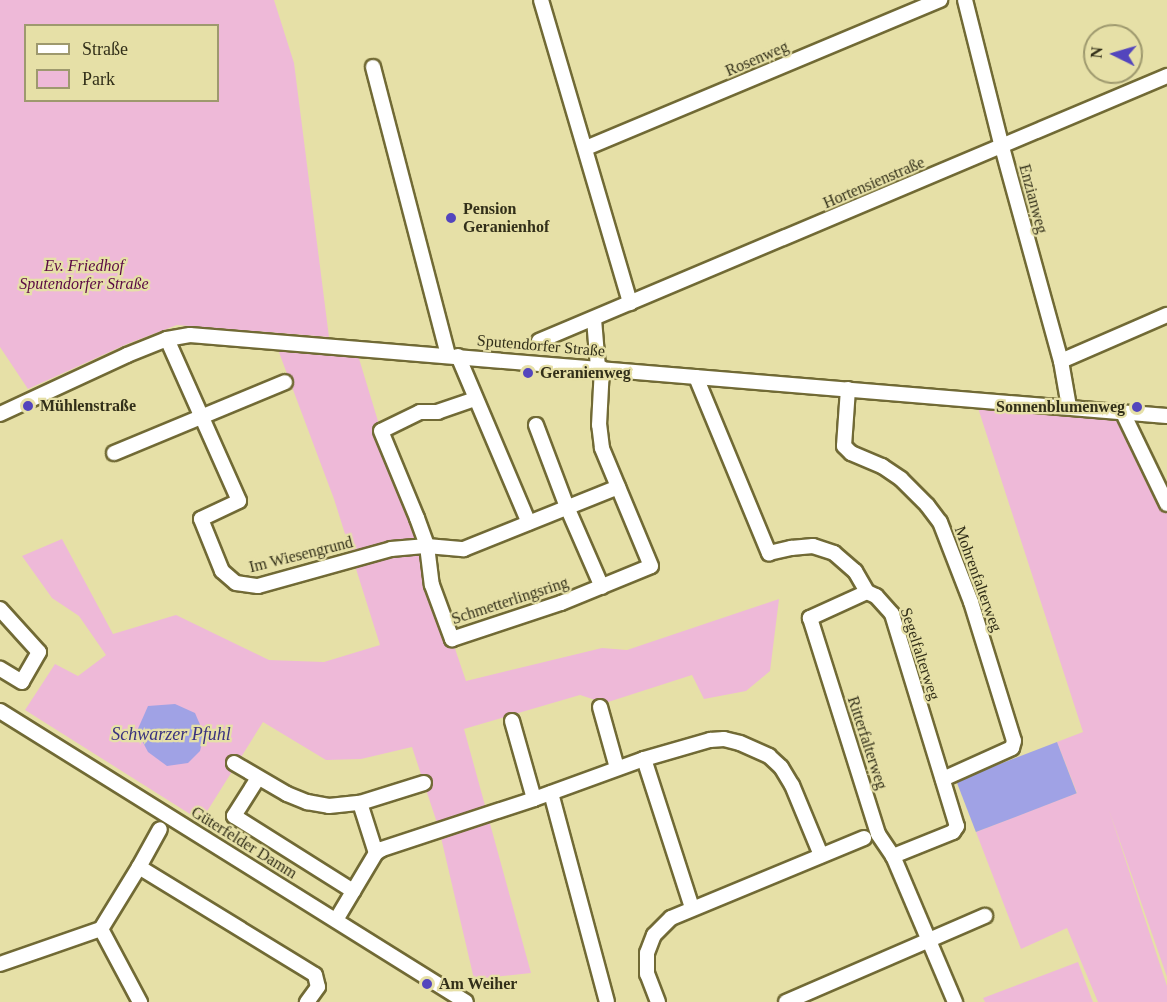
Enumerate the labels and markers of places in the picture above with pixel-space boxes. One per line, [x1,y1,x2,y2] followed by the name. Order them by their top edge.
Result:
[463,199,549,237] place label: Pension Geranienhof
[444,211,458,225] marker: Pension Geranienhof
[540,363,631,383] place label: Geranienweg
[521,366,535,380] marker: Geranienweg
[40,396,136,416] place label: Mühlenstraße
[996,397,1125,417] place label: Sonnenblumenweg
[21,399,35,413] marker: Mühlenstraße
[1130,400,1144,414] marker: Sonnenblumenweg
[439,974,518,994] place label: Am Weiher
[420,977,434,991] marker: Am Weiher

